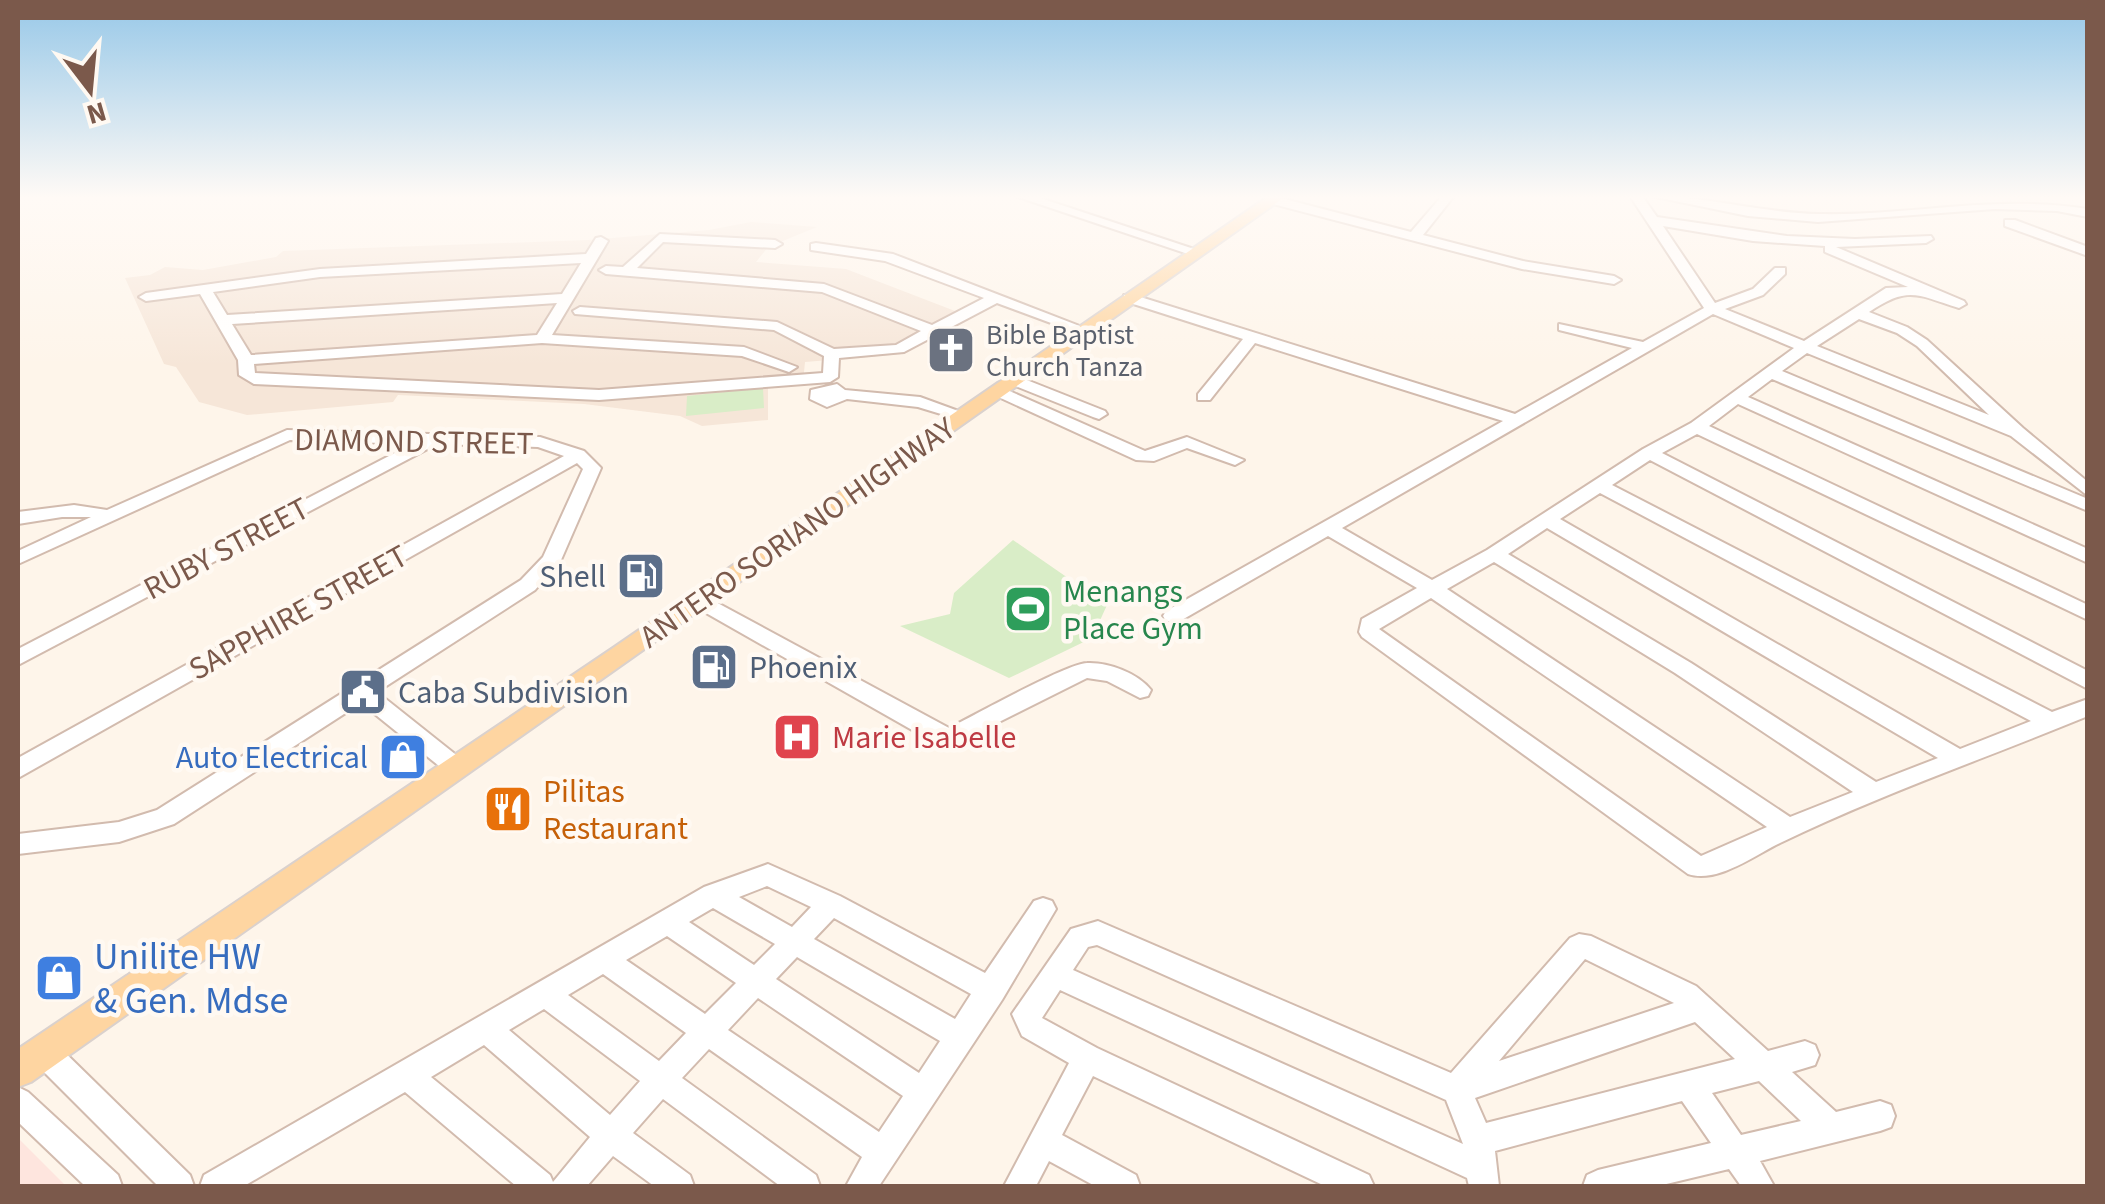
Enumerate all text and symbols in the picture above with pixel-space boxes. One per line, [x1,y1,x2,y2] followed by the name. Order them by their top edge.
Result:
[40,40,140,140] north arrow
[82,91,111,135] text: N
[986,315,1143,387] place label: Bible Baptist Church Tanza
[925,324,977,376] church icon: Bible Baptist Church Tanza
[630,406,965,659] street label: ANTERO SORIANO HIGHWAY
[294,417,534,467] street label: DIAMOND STREET
[136,486,317,612] street label: RUBY STREET
[181,534,416,692] street label: SAPPHIRE STREET
[615,550,667,602] fuel station icon: Shell
[539,554,606,600] place label: Shell
[1063,569,1203,652] place label: Menangs Place Gym
[1002,583,1054,635] sports icon: Menangs Place Gym
[688,641,740,693] fuel station icon: Phoenix
[749,645,857,691] place label: Phoenix
[337,666,389,718] public building icon: Caba Subdivision
[398,670,629,716] place label: Caba Subdivision
[771,711,823,763] hospital icon: Marie Isabelle
[832,715,1016,761] place label: Marie Isabelle
[377,731,429,783] shop icon: Auto Electrical
[176,735,368,781] place label: Auto Electrical
[543,769,688,852] place label: Pilitas Restaurant
[482,783,534,835] restaurant icon: Pilitas Restaurant
[94,930,288,1028] place label: Unilite HW & Gen. Mdse
[33,952,85,1004] shop icon: Unilite HW & Gen. Mdse

